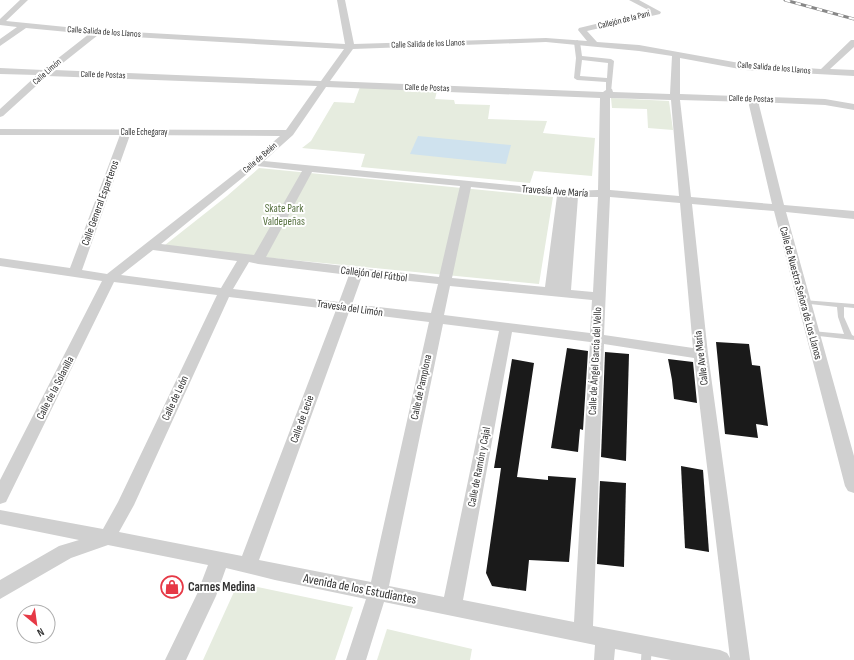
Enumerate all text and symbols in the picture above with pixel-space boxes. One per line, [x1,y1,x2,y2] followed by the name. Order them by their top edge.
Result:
[597,8,652,32] street label: Callejón de la Pani
[67,24,141,40] street label: Calle Salida de los Llanos
[391,37,465,51] street label: Calle Salida de los Llanos
[30,56,64,87] street label: Calle Limón
[737,59,811,77] street label: Calle Salida de los Llanos
[80,69,126,81] street label: Calle de Postas
[404,82,450,94] street label: Calle de Postas
[728,93,774,105] street label: Calle de Postas
[120,127,168,138] street label: Calle Echegaray
[241,140,279,176] street label: Calle de Belén
[79,159,121,247] street label: Calle General Esparteros
[521,182,589,200] street label: Travesía Ave María
[263,202,305,228] park label: Skate Park Valdepeñas
[777,225,825,361] street label: Calle de Nuestra Señora de Los Llanos
[340,263,408,285] street label: Callejón del Fútbol
[316,297,384,319] street label: Travesía del Limón
[586,306,604,415] street label: Calle de Ángel García del Vello
[691,330,711,386] street label: Calle Ave María
[408,353,434,421] street label: Calle de Pamplona
[34,354,76,422] street label: Calle de la Solanilla
[159,373,191,423] street label: Calle de León
[287,393,317,445] street label: Calle de Lecie
[465,426,493,508] street label: Calle de Ramón y Cajal
[301,570,418,608] street label: Avenida de los Estudiantes
[159,574,185,600] shop icon: Carnes Medina
[188,579,255,595] place label: Carnes Medina
[16,604,56,644] north arrow
[35,625,46,639] text: N

